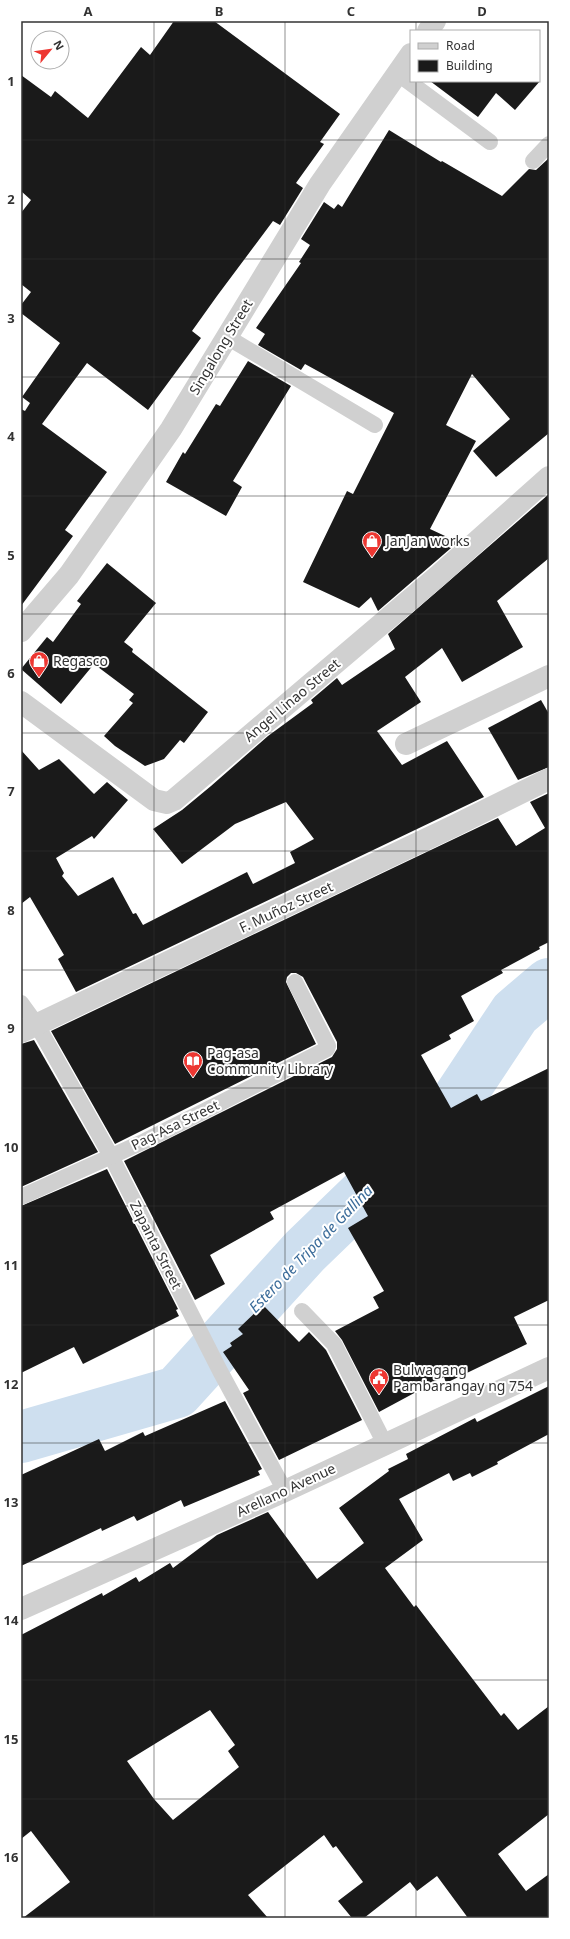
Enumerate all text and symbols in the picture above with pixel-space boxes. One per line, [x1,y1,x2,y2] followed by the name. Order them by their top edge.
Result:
[84,2,93,20] text: A
[215,2,223,20] text: B
[347,2,355,20] text: C
[477,2,487,20] text: D
[30,30,70,70] north arrow
[410,30,540,82] legend
[50,37,68,52] text: N
[446,37,475,54] text: Road
[446,57,493,74] text: Building
[7,72,15,90] text: 1
[7,190,15,208] text: 2
[184,295,257,398] street label: Singalong Street
[7,309,15,327] text: 3
[7,427,15,445] text: 4
[361,530,383,558] shop icon: JanJan works
[384,531,470,550] place label: JanJan works
[7,546,15,564] text: 5
[28,650,50,678] shop icon: Regasco
[53,651,108,670] place label: Regasco
[240,654,344,745] street label: Angel Linao Street
[7,664,15,682] text: 6
[7,782,15,800] text: 7
[236,876,336,937] street label: F. Muñoz Street
[7,901,15,919] text: 8
[7,1019,15,1037] text: 9
[207,1043,334,1078] place label: Pag-asa Community Library
[182,1050,204,1078] library icon: Pag-asa Community Library
[128,1095,222,1154] street label: Pag-Asa Street
[4,1138,18,1156] text: 10
[244,1180,377,1316] water label: Estero de Tripa de Gallina
[126,1197,187,1292] street label: Zapanta Street
[4,1256,18,1274] text: 11
[393,1360,533,1395] place label: Bulwagang Pambarangay ng 754
[368,1367,390,1395] public building icon: Bulwagang Pambarangay ng 754
[4,1375,18,1393] text: 12
[233,1458,339,1521] street label: Arellano Avenue
[4,1493,18,1511] text: 13
[4,1611,19,1629] text: 14
[4,1730,18,1748] text: 15
[4,1848,18,1866] text: 16

